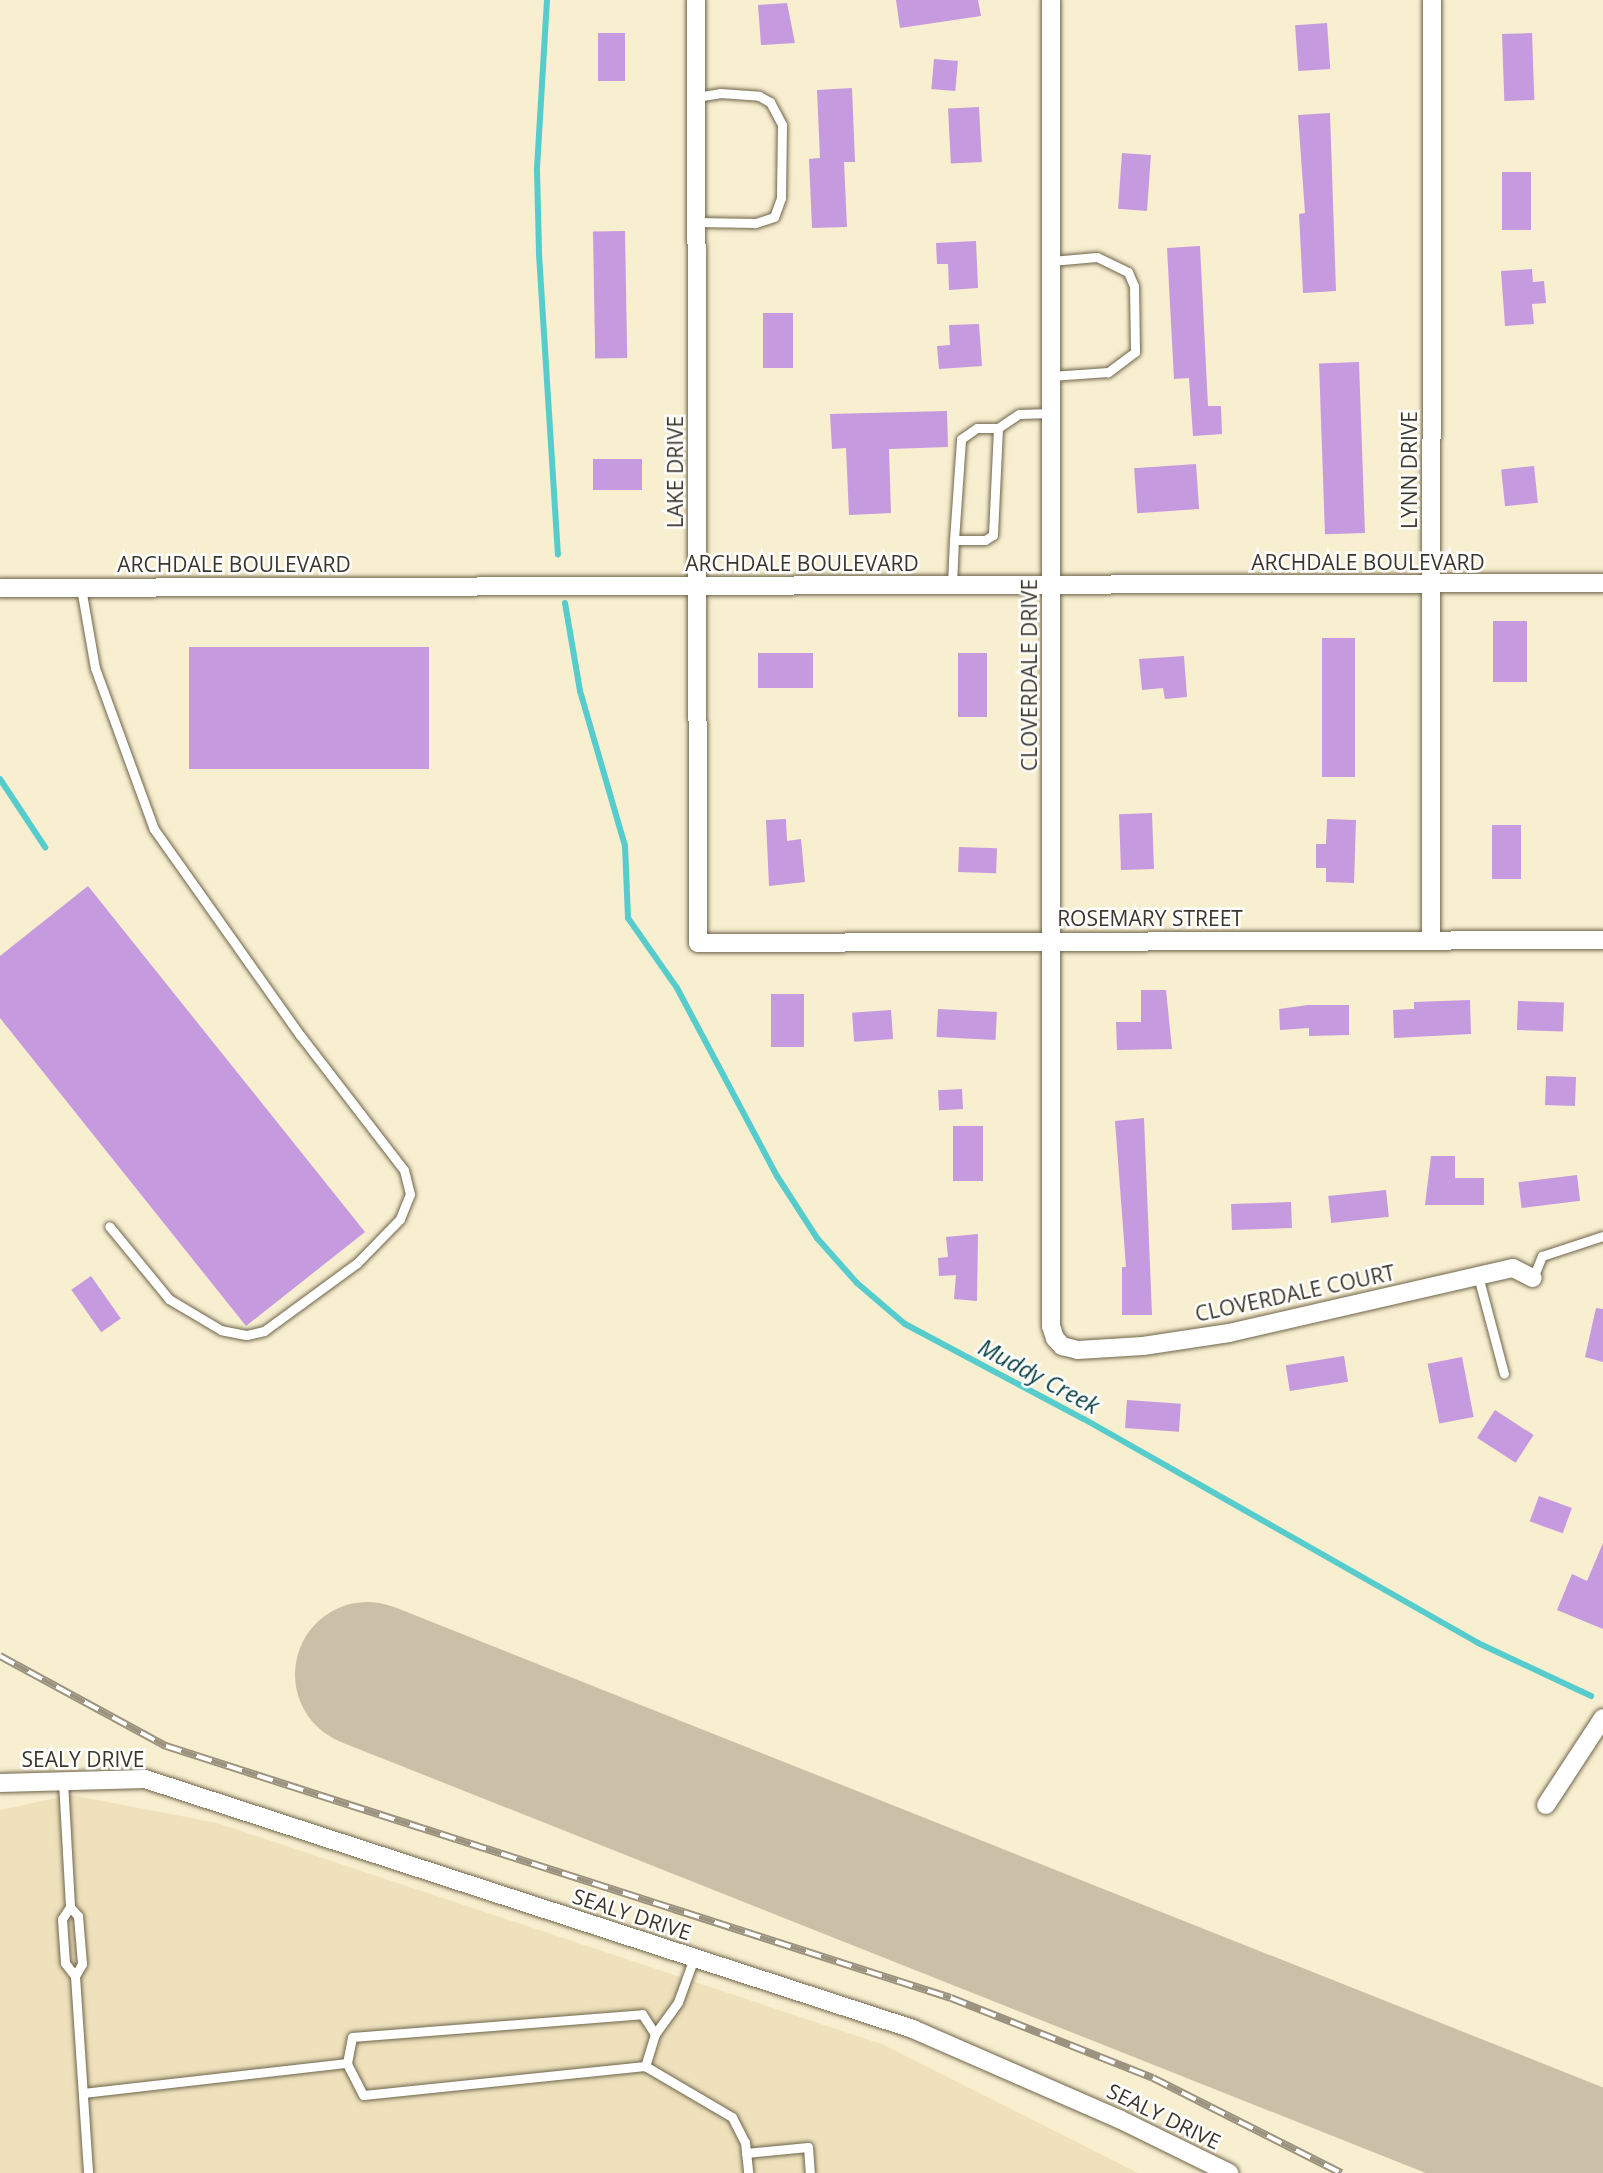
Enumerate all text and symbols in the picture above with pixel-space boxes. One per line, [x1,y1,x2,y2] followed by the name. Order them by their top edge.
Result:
[1396,411,1422,529] street label: LYNN DRIVE
[662,416,688,528] street label: LAKE DRIVE
[1251,549,1485,575] street label: ARCHDALE BOULEVARD
[685,550,919,576] street label: ARCHDALE BOULEVARD
[117,551,351,577] street label: ARCHDALE BOULEVARD
[1016,579,1042,771] street label: CLOVERDALE DRIVE
[1057,905,1243,931] street label: ROSEMARY STREET
[1193,1260,1397,1326] street label: CLOVERDALE COURT
[974,1333,1104,1419] water label: Muddy Creek
[22,1746,144,1772] street label: SEALY DRIVE
[570,1883,694,1945] street label: SEALY DRIVE
[1103,2078,1225,2154] street label: SEALY DRIVE

